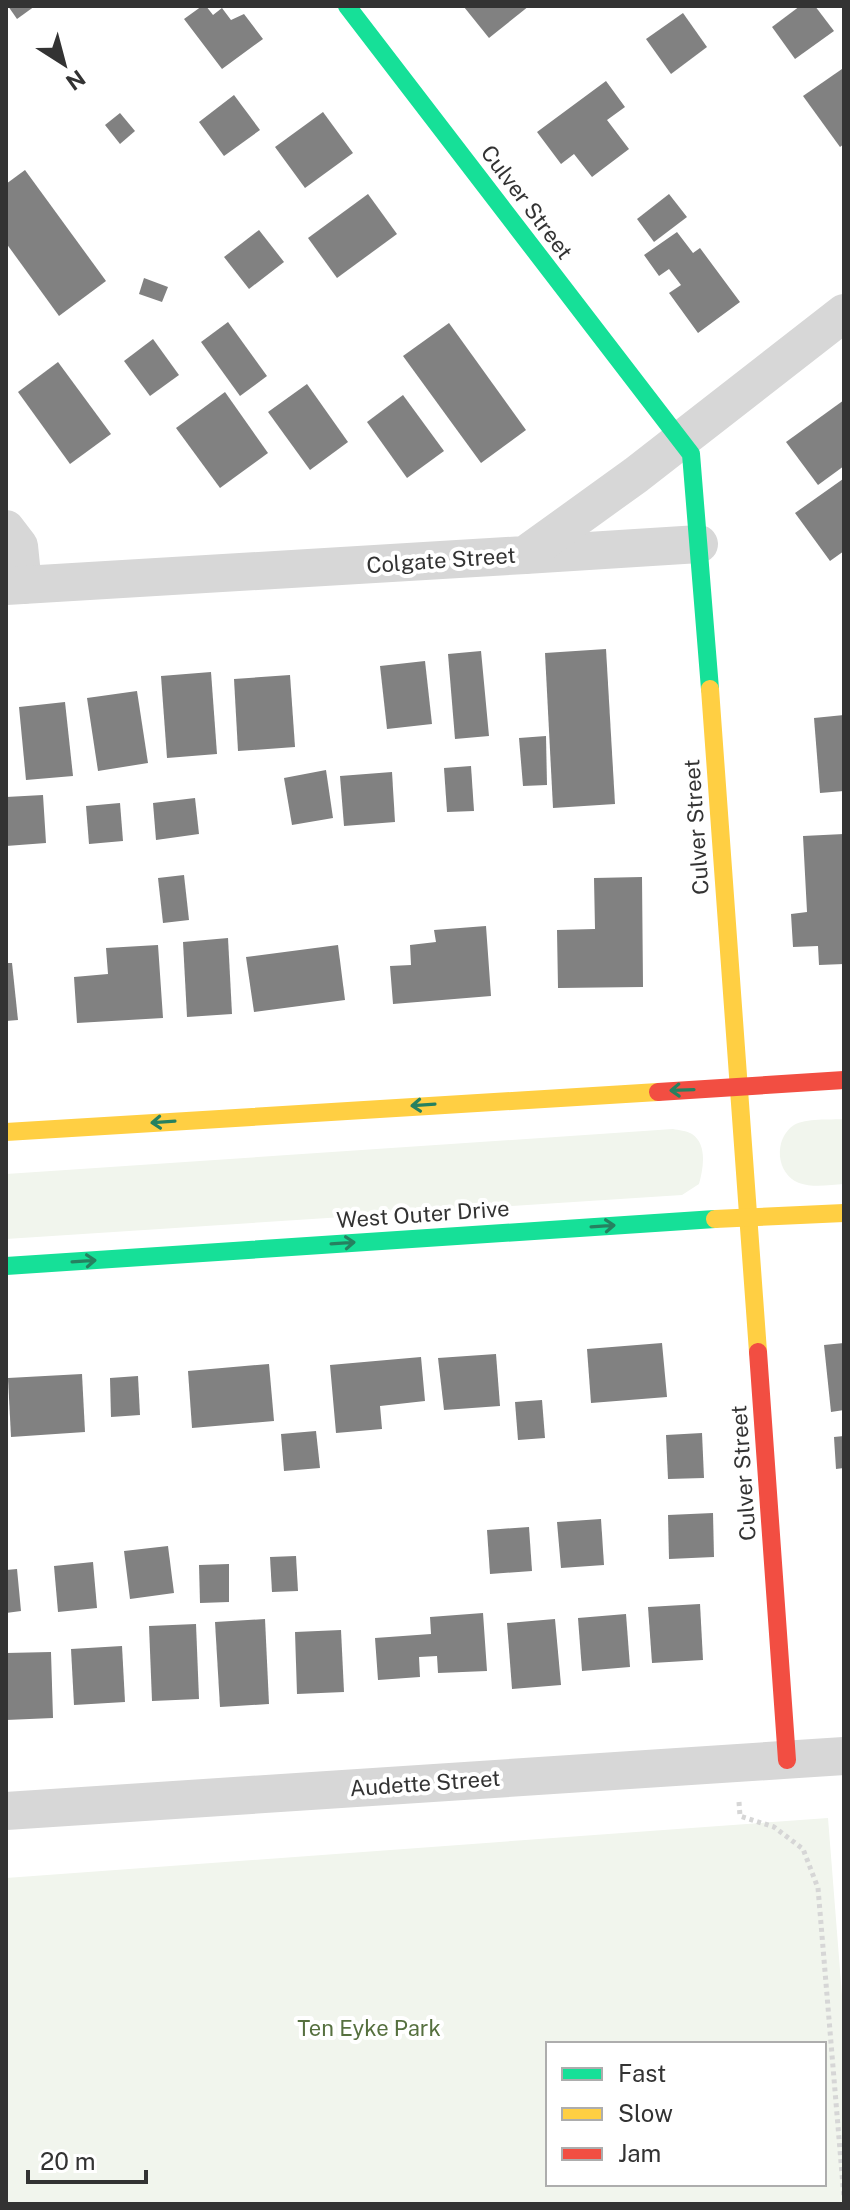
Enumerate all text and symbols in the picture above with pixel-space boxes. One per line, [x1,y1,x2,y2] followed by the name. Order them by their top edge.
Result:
[24,24,104,104] north arrow
[61,65,90,96] text: N
[476,140,578,264] street label: Culver Street
[365,542,517,578] street label: Colgate Street
[678,758,714,896] street label: Culver Street
[669,1083,696,1098] one-way arrow
[410,1098,437,1113] one-way arrow
[150,1115,177,1130] one-way arrow
[336,1195,510,1233] street label: West Outer Drive
[589,1218,616,1233] one-way arrow
[329,1235,356,1250] one-way arrow
[70,1253,97,1268] one-way arrow
[725,1404,761,1542] street label: Culver Street
[349,1765,501,1801] street label: Audette Street
[297,2015,441,2041] park label: Ten Eyke Park
[546,2042,826,2186] legend
[618,2059,666,2087] text: Fast
[618,2099,673,2127] text: Slow
[28,2134,146,2184] scale bar
[618,2139,661,2167] text: Jam
[40,2147,96,2175] text: 20 m

